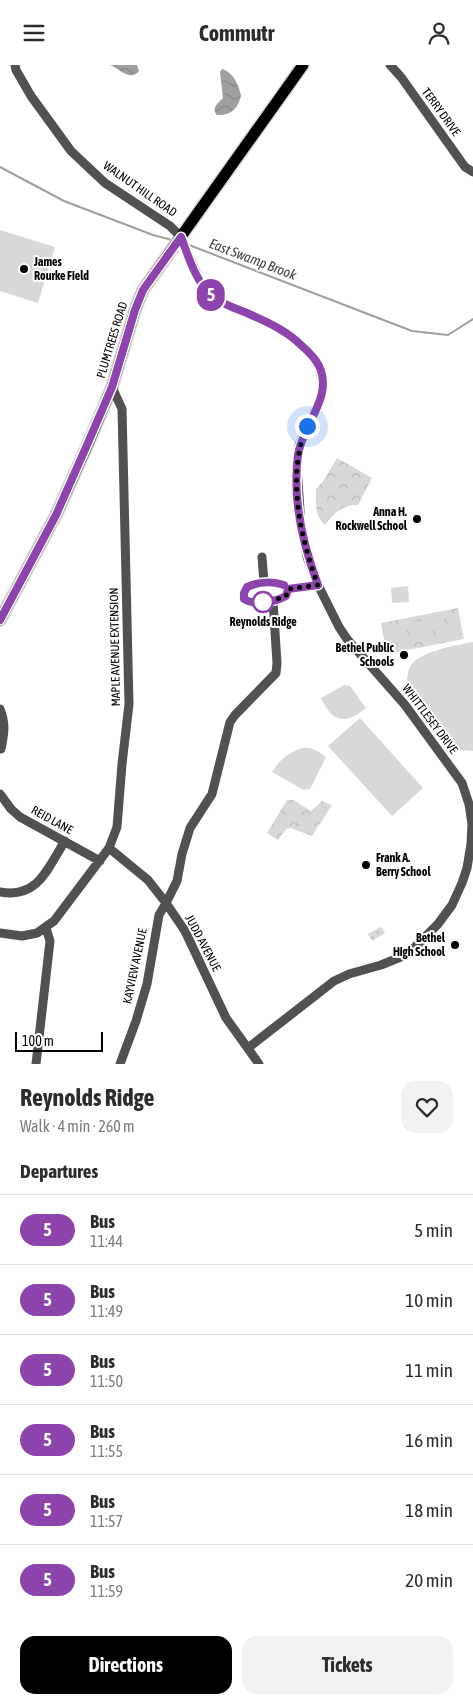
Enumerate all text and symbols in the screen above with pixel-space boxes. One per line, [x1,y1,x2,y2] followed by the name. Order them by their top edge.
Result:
[20,19,48,47] icon: menu
[425,19,453,47] icon: person
[199,20,274,46] text: Commutr
[419,85,463,139] street label: TERRY DRIVE
[101,158,180,220] street label: WALNUT HILL ROAD
[207,235,300,283] water label: East Swamp Brook
[33,255,89,283] place label: James Rourke Field
[18,263,30,275] marker: James Rourke Field
[195,279,227,311] line badge: 5
[207,284,215,305] text: 5
[94,300,130,380] street label: PLUMTREES ROAD
[295,414,320,439] your location
[335,505,408,533] place label: Anna H. Rockwell School
[411,513,423,525] marker: Anna H. Rockwell School
[107,587,123,707] street label: MAPLE AVENUE EXTENSION
[252,591,274,613] marker: Reynolds Ridge
[229,615,297,629] place label: Reynolds Ridge
[336,641,395,669] place label: Bethel Public Schools
[398,649,410,661] marker: Bethel Public Schools
[399,682,461,756] street label: WHITTLESEY DRIVE
[29,803,75,837] street label: REID LANE
[376,851,431,879] place label: Frank A. Berry School
[360,859,372,871] marker: Frank A. Berry School
[182,912,224,974] street label: JUDD AVENUE
[120,927,150,1005] street label: KAYVIEW AVENUE
[393,931,446,959] place label: Bethel High School
[449,939,461,951] marker: Bethel High School
[15,1029,102,1052] scale bar
[22,1033,54,1049] text: 100 m
[401,1081,453,1133] button: heart
[20,1084,154,1111] text: Reynolds Ridge
[20,1117,134,1135] text: Walk · 4 min · 260 m
[20,1160,98,1182] text: Departures
[90,1210,115,1232] text: Bus
[43,1219,52,1240] text: 5
[414,1219,453,1241] text: 5 min
[90,1232,123,1250] text: 11:44
[90,1280,115,1302] text: Bus
[43,1289,52,1310] text: 5
[405,1289,453,1311] text: 10 min
[90,1302,123,1320] text: 11:49
[90,1350,115,1372] text: Bus
[43,1359,52,1380] text: 5
[405,1359,453,1381] text: 11 min
[90,1372,123,1390] text: 11:50
[90,1420,115,1442] text: Bus
[43,1429,52,1450] text: 5
[405,1429,453,1451] text: 16 min
[90,1442,123,1460] text: 11:55
[90,1490,115,1512] text: Bus
[43,1499,52,1520] text: 5
[405,1499,453,1521] text: 18 min
[90,1512,123,1530] text: 11:57
[90,1560,115,1582] text: Bus
[43,1569,52,1590] text: 5
[405,1569,453,1591] text: 20 min
[90,1582,123,1600] text: 11:59
[20,1636,232,1694] button: Directions
[242,1636,453,1694] button: Tickets

